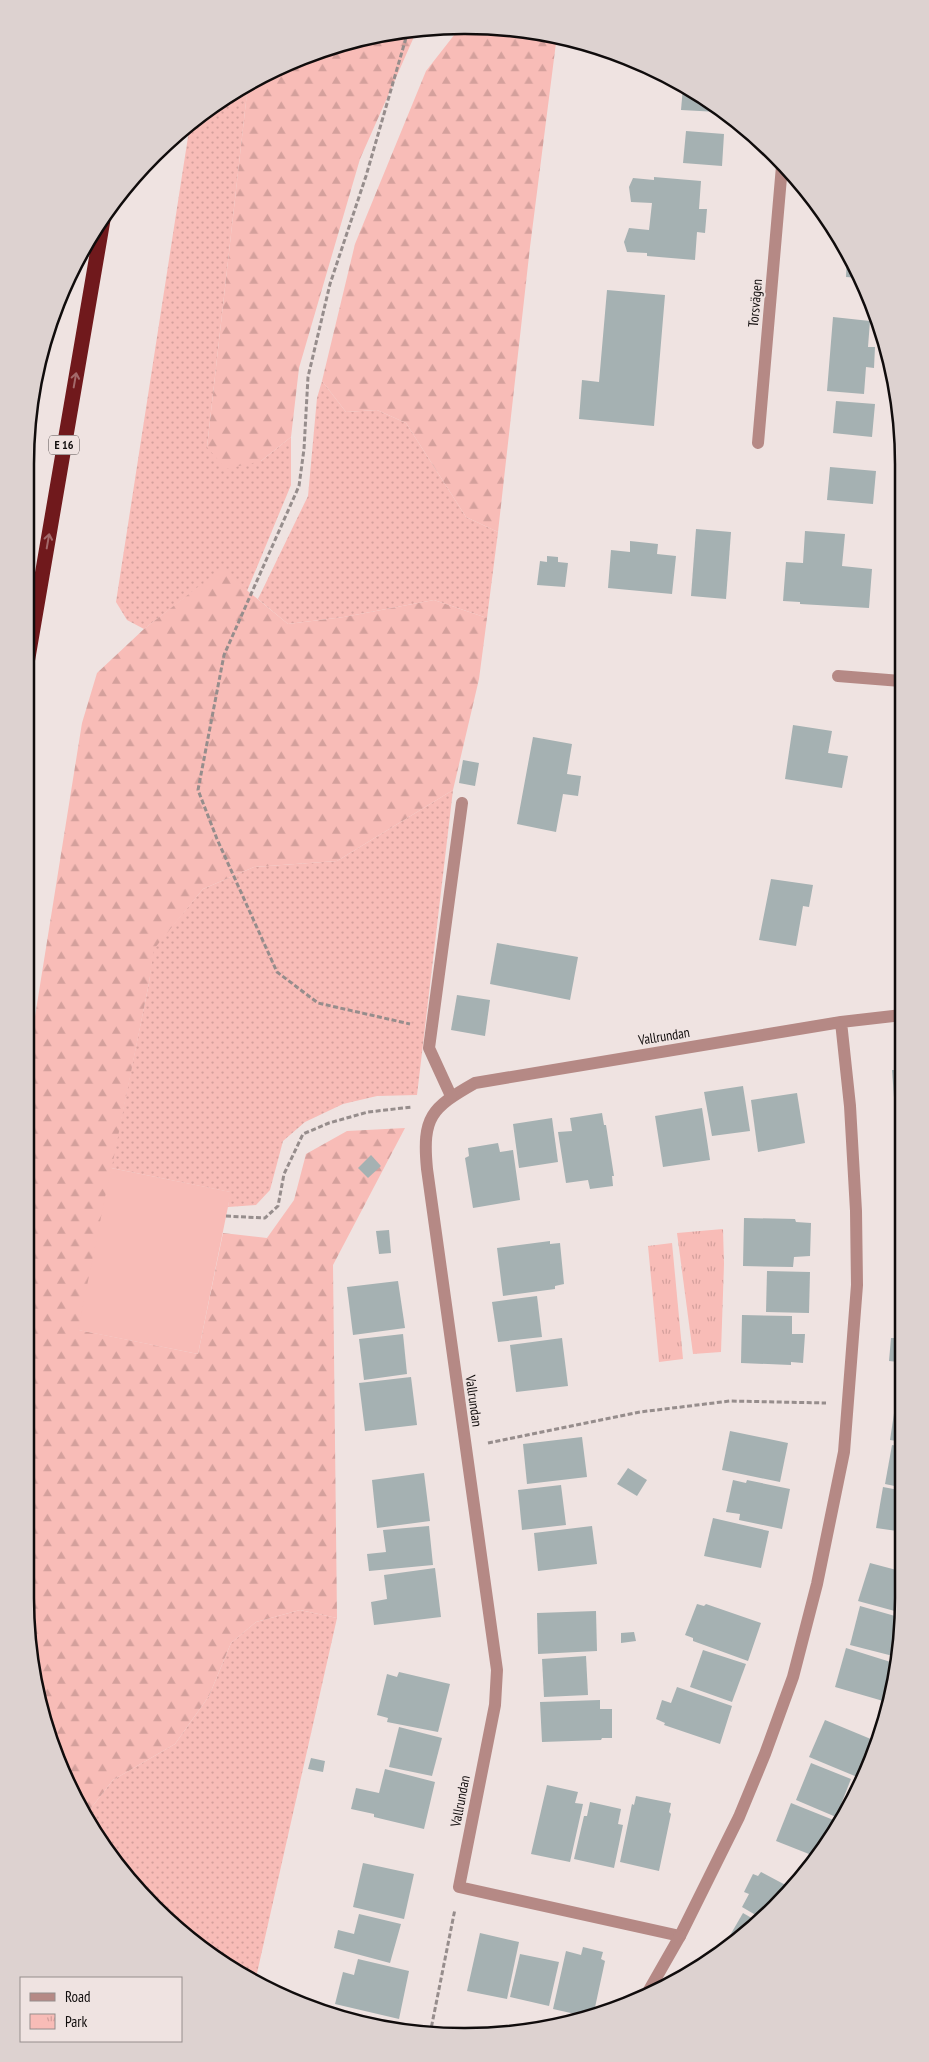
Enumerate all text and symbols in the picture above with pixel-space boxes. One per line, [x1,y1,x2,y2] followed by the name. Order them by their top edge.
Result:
[744,278,766,328] street label: Torsvägen
[71,373,81,389] one-way arrow
[49,436,79,454] road number: E 16
[44,533,54,549] one-way arrow
[636,1023,691,1049] street label: Vallrundan
[461,1373,487,1428] street label: Vallrundan
[446,1774,474,1829] street label: Vallrundan
[20,1977,182,2042] legend
[65,1987,91,2006] text: Road
[65,2012,87,2031] text: Park

